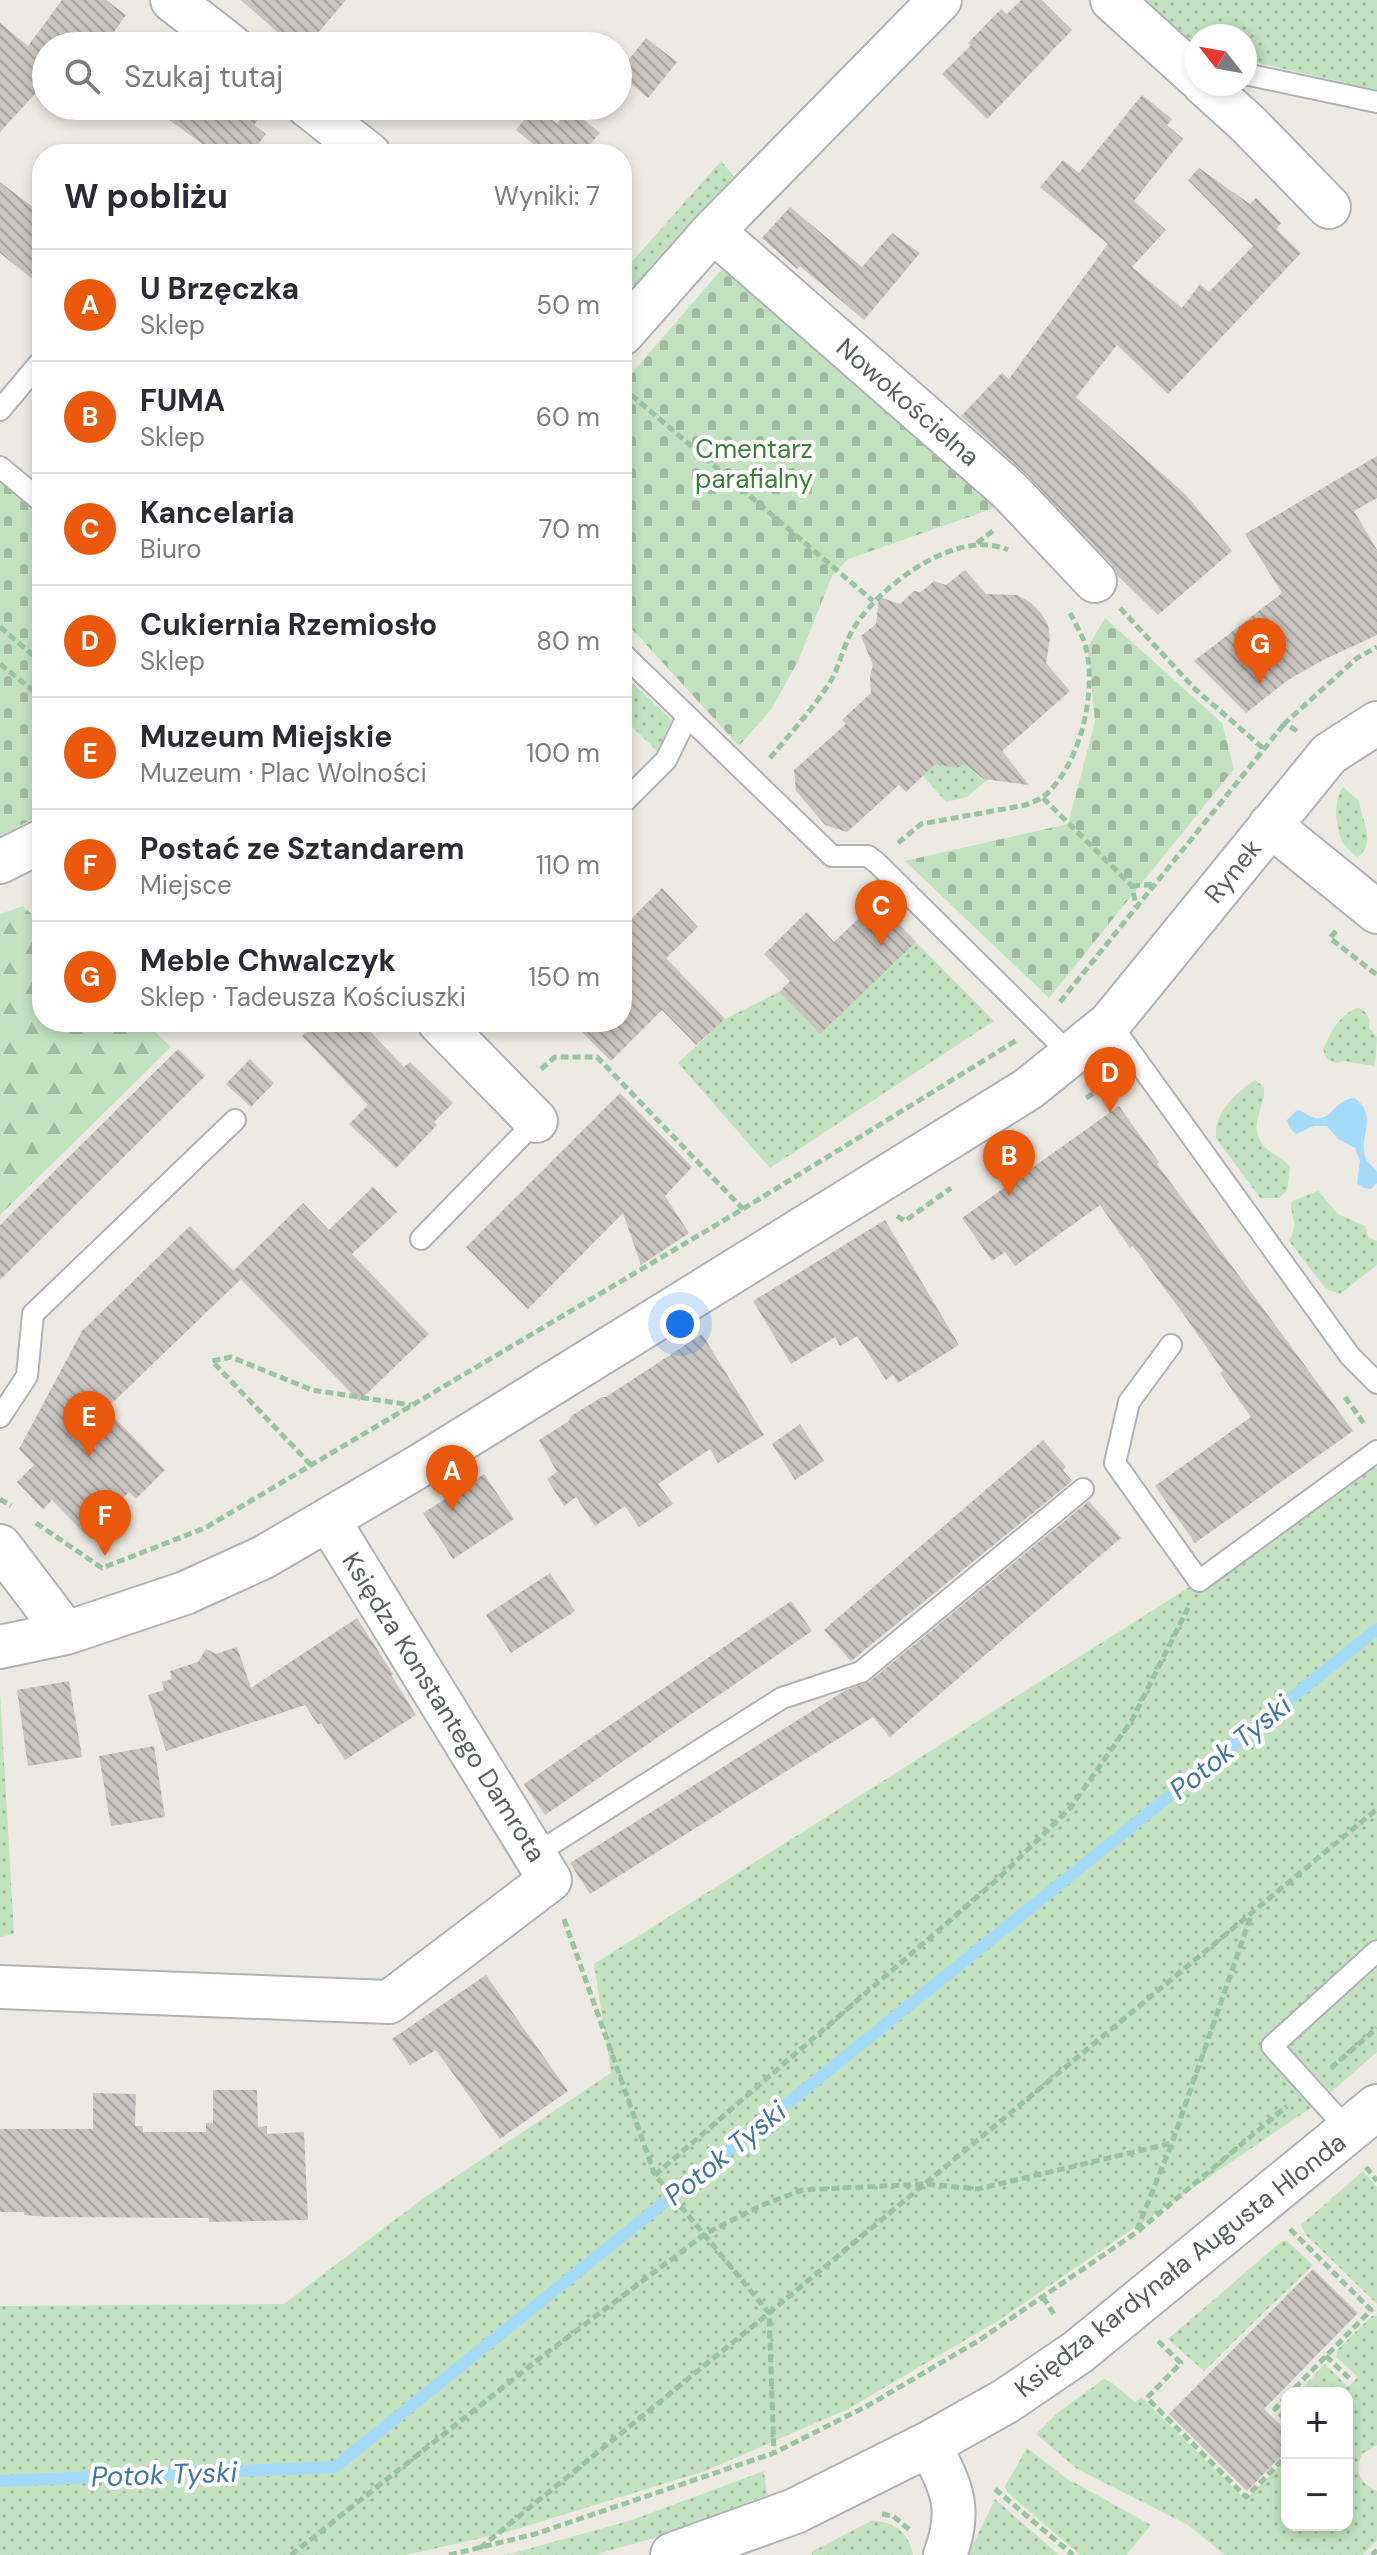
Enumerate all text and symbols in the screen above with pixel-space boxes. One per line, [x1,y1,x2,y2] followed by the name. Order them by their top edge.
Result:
[1185,24,1257,96] north arrow
[32,32,632,120] search box
[60,54,104,98] icon: search
[124,57,283,96] text: Szukaj tutaj
[64,174,228,219] text: W pobliżu
[494,179,600,213] text: Wyniki: 7
[140,269,299,308] text: U Brzęczka
[81,288,99,322] text: A
[536,288,600,322] text: 50 m
[140,308,205,342] text: Sklep
[829,330,987,474] street label: Nowokościelna
[140,381,225,420] text: FUMA
[82,400,98,434] text: B
[536,400,600,434] text: 60 m
[140,420,205,454] text: Sklep
[695,432,813,496] park label: Cmentarz parafialny
[140,493,295,532] text: Kancelaria
[80,512,100,546] text: C
[539,512,600,546] text: 70 m
[140,532,201,566] text: Biuro
[140,605,437,644] text: Cukiernia Rzemiosło
[1234,618,1286,684] pin: G
[81,624,99,658] text: D
[536,624,600,658] text: 80 m
[140,644,205,678] text: Sklep
[140,717,392,756] text: Muzeum Miejskie
[82,736,98,770] text: E
[526,736,600,770] text: 100 m
[140,756,427,790] text: Muzeum · Plac Wolności
[140,829,465,868] text: Postać ze Sztandarem
[1197,832,1269,910] street label: Rynek
[83,848,97,882] text: F
[536,848,600,882] text: 110 m
[140,868,232,902] text: Miejsce
[855,880,907,946] pin: C
[140,941,396,980] text: Meble Chwalczyk
[80,960,100,994] text: G
[528,960,600,994] text: 150 m
[140,980,466,1014] text: Sklep · Tadeusza Kościuszki
[1084,1047,1136,1113] pin: D
[983,1130,1035,1196] pin: B
[660,1304,700,1344] your location
[63,1391,115,1457] pin: E
[426,1445,478,1511] pin: A
[79,1490,131,1556] pin: F
[334,1546,554,1868] street label: Księdza Konstantego Damrota
[1162,1686,1300,1808] water label: Potok Tyski
[657,2092,795,2214] water label: Potok Tyski
[1007,2125,1353,2405] street label: Księdza kardynała Augusta Hlonda
[1281,2387,1353,2531] map controls
[1281,2387,1353,2459] button: +
[90,2453,239,2496] water label: Potok Tyski
[1281,2459,1353,2531] button: −

